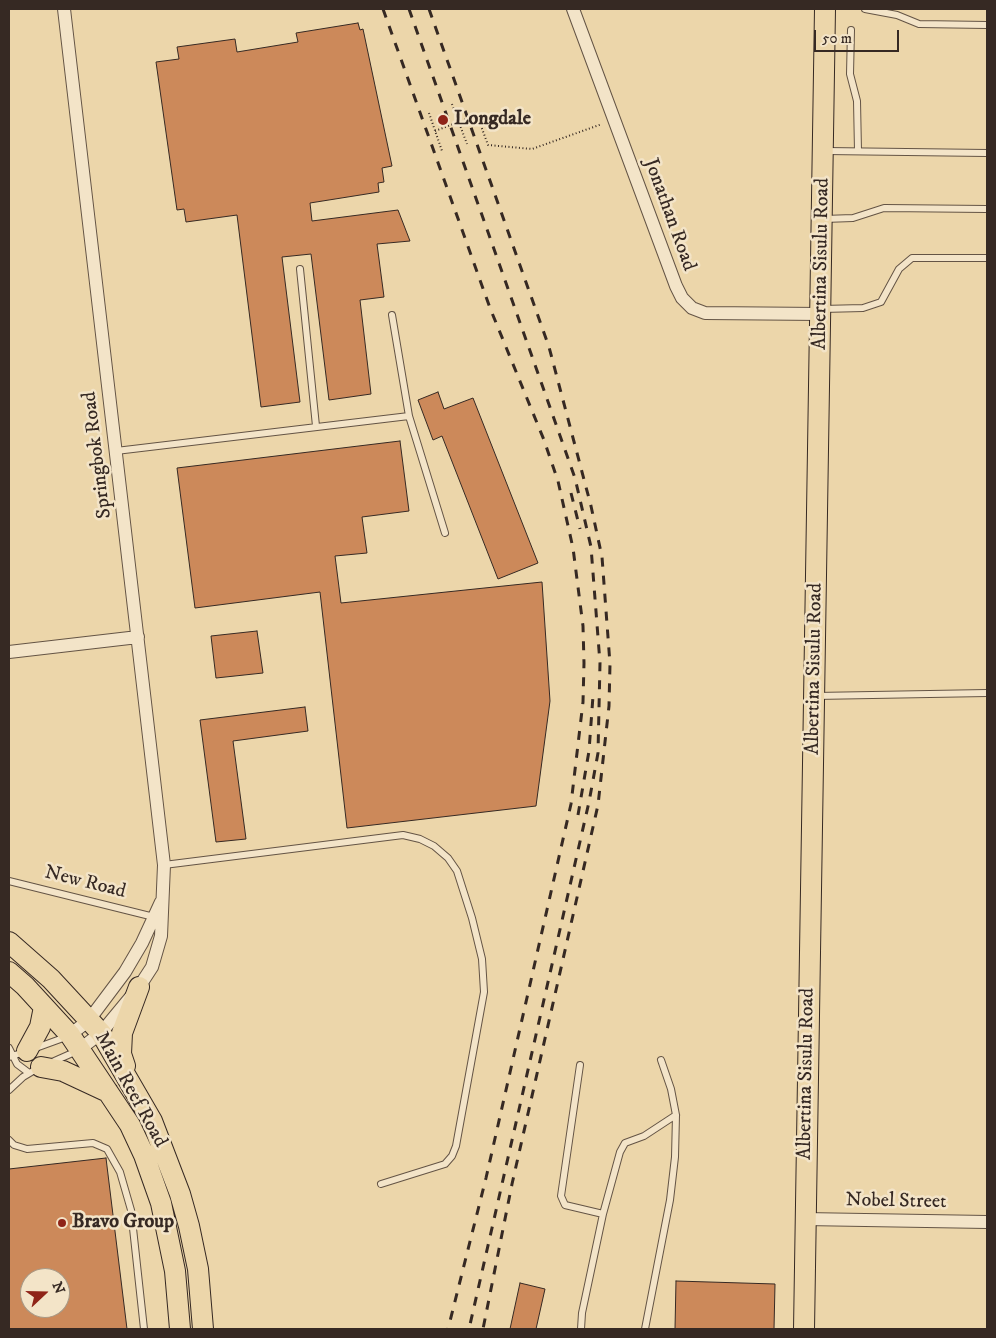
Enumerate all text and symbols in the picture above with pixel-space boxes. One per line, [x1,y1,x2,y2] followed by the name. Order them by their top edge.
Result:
[816,20,901,52] scale bar
[822,29,852,48] text: 50 m
[454,108,531,132] place label: Longdale
[436,113,450,127] marker: Longdale
[638,156,700,274] street label: Jonathan Road
[809,178,835,350] street label: Albertina Sisulu Road
[78,390,118,520] street label: Springbok Road
[802,583,828,755] street label: Albertina Sisulu Road
[42,861,128,905] street label: New Road
[794,988,820,1160] street label: Albertina Sisulu Road
[88,1028,172,1152] street label: Main Reef Road
[845,1189,947,1215] street label: Nobel Street
[72,1211,174,1235] place label: Bravo Group
[56,1217,68,1229] marker: Bravo Group
[20,1268,70,1318] north arrow
[48,1279,69,1297] text: N

